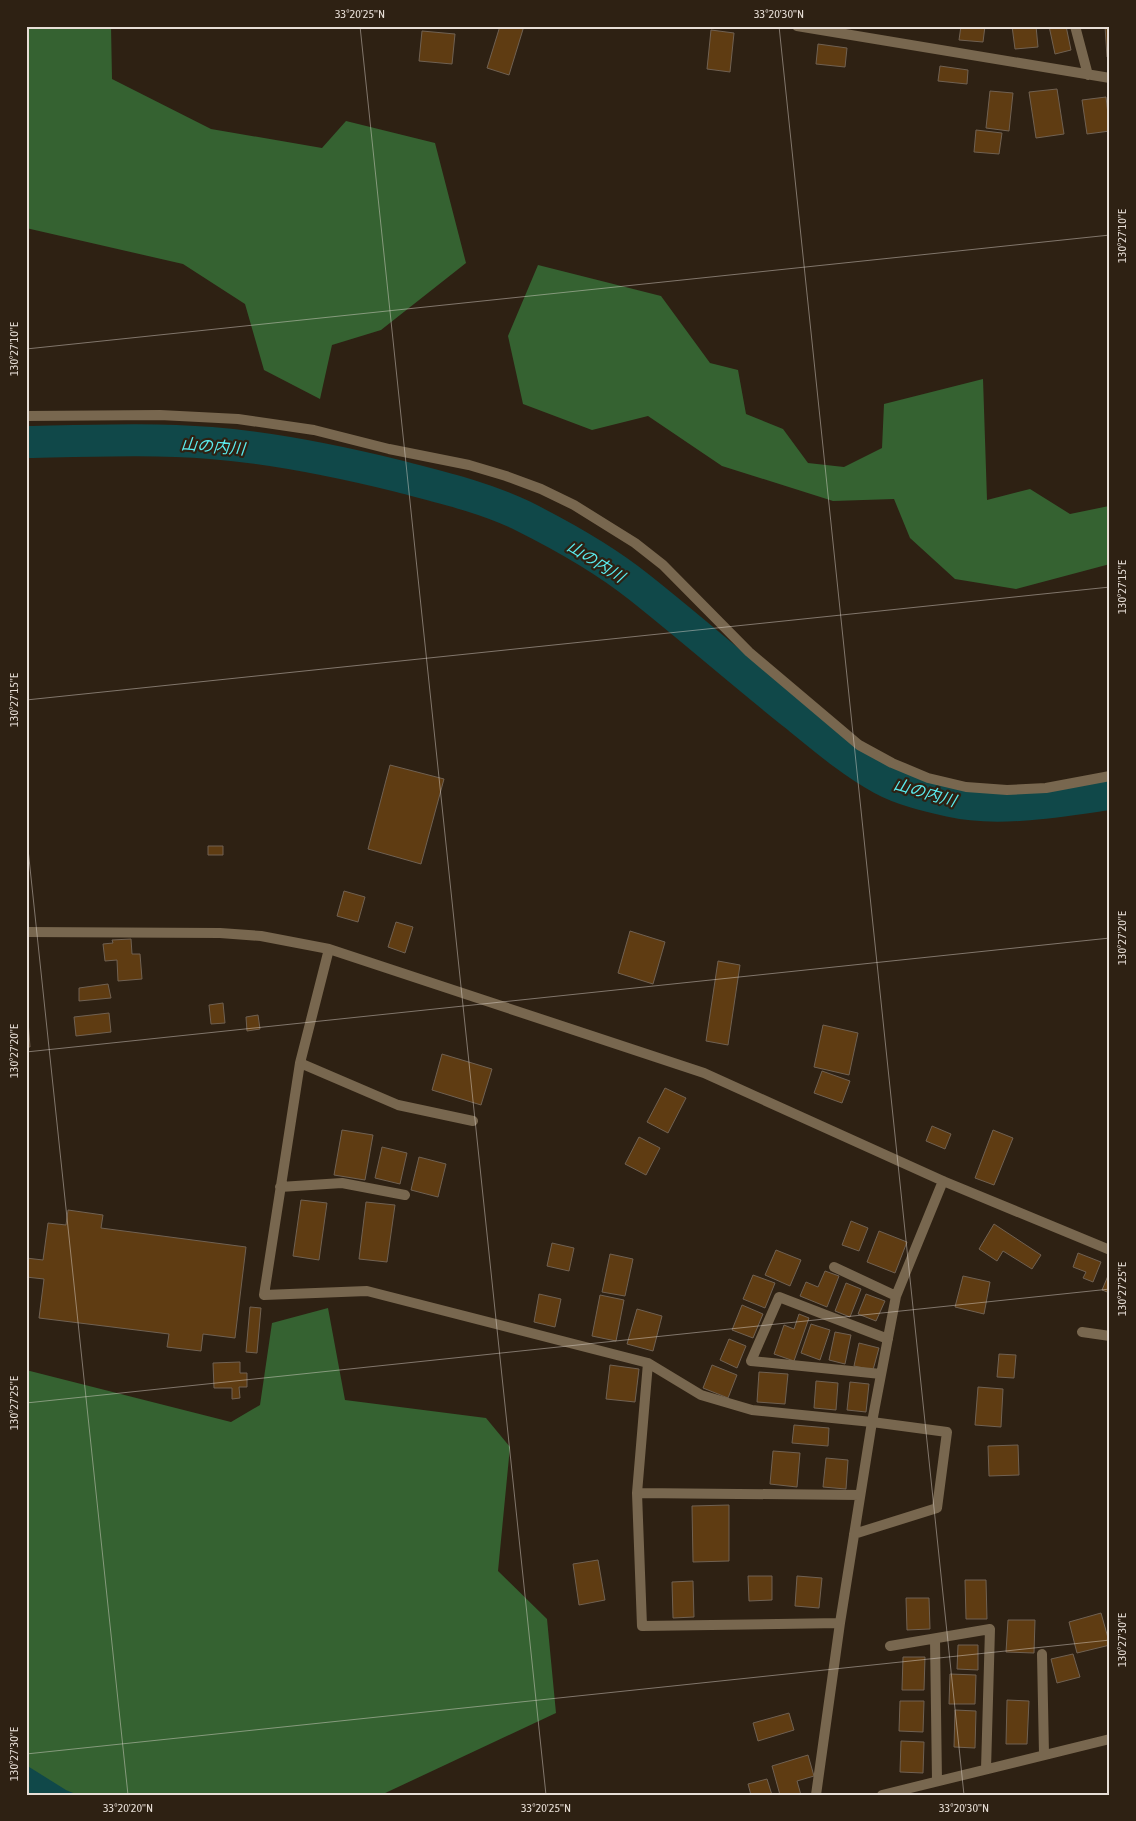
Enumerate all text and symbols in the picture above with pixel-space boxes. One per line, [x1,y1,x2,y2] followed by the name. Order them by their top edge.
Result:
[335,7,385,21] text: 33°20'25"N
[754,7,804,21] text: 33°20'30"N
[1115,209,1129,263] text: 130°27'10"E
[7,322,21,376] text: 130°27'10"E
[180,434,248,458] water label: 山の内川
[564,536,630,587] water label: 山の内川
[1115,560,1129,614] text: 130°27'15"E
[7,673,21,727] text: 130°27'15"E
[892,775,960,810] water label: 山の内川
[1115,911,1129,965] text: 130°27'20"E
[7,1024,21,1078] text: 130°27'20"E
[1115,1262,1129,1316] text: 130°27'25"E
[7,1376,21,1430] text: 130°27'25"E
[1115,1613,1129,1667] text: 130°27'30"E
[7,1727,21,1781] text: 130°27'30"E
[103,1801,153,1815] text: 33°20'20"N
[521,1801,571,1815] text: 33°20'25"N
[939,1801,989,1815] text: 33°20'30"N

